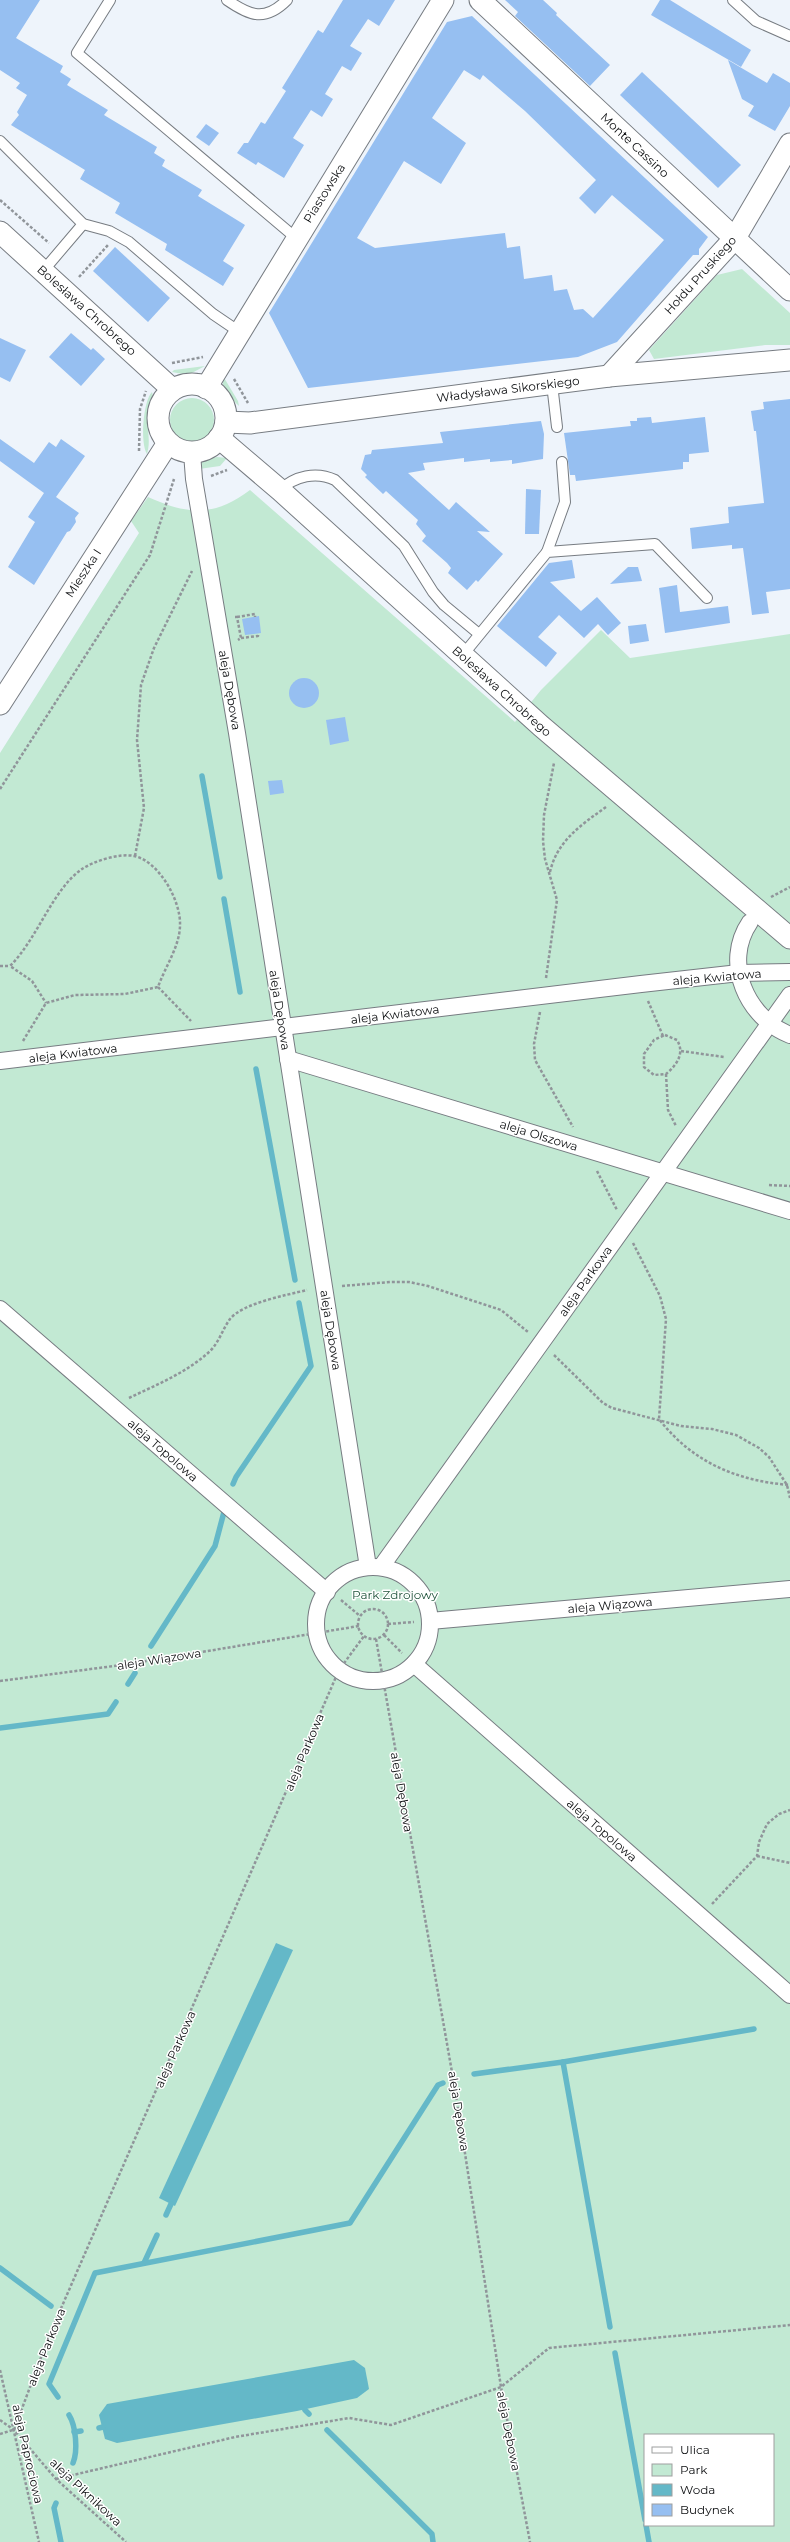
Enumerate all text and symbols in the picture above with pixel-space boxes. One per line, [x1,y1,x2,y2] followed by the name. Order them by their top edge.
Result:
[598,109,672,181] street label: Monte Cassino
[300,161,348,225] street label: Piastowska
[661,233,739,317] street label: Hołdu Pruskiego
[34,261,140,359] street label: Bolesława Chrobrego
[436,373,580,405] street label: Władysława Sikorskiego
[62,546,104,600] street label: Mieszka I
[449,642,555,740] street label: Bolesława Chrobrego
[216,649,244,731] street label: aleja Dębowa
[672,966,762,988] street label: aleja Kwiatowa
[266,969,294,1051] street label: aleja Dębowa
[350,1001,440,1027] street label: aleja Kwiatowa
[28,1040,118,1066] street label: aleja Kwiatowa
[498,1116,580,1154] street label: aleja Olszowa
[555,1243,615,1319] street label: aleja Parkowa
[317,1289,345,1371] street label: aleja Dębowa
[125,1415,201,1485] street label: aleja Topolowa
[352,1587,439,1602] park label: Park Zdrojowy
[567,1594,653,1616] street label: aleja Wiązowa
[116,1645,202,1673] street label: aleja Wiązowa
[281,1711,327,1793] street label: aleja Parkowa
[388,1751,416,1833] street label: aleja Dębowa
[564,1795,640,1865] street label: aleja Topolowa
[151,2008,199,2090] street label: aleja Parkowa
[445,2070,473,2152] street label: aleja Dębowa
[24,2306,68,2388] street label: aleja Parkowa
[494,2390,524,2472] street label: aleja Dębowa
[9,2403,47,2505] street label: aleja Paprociowa
[644,2434,774,2526] legend
[680,2442,710,2457] text: Ulica
[47,2455,125,2529] street label: aleja Piknikowa
[680,2462,708,2477] text: Park
[680,2482,715,2497] text: Woda
[680,2502,735,2517] text: Budynek

